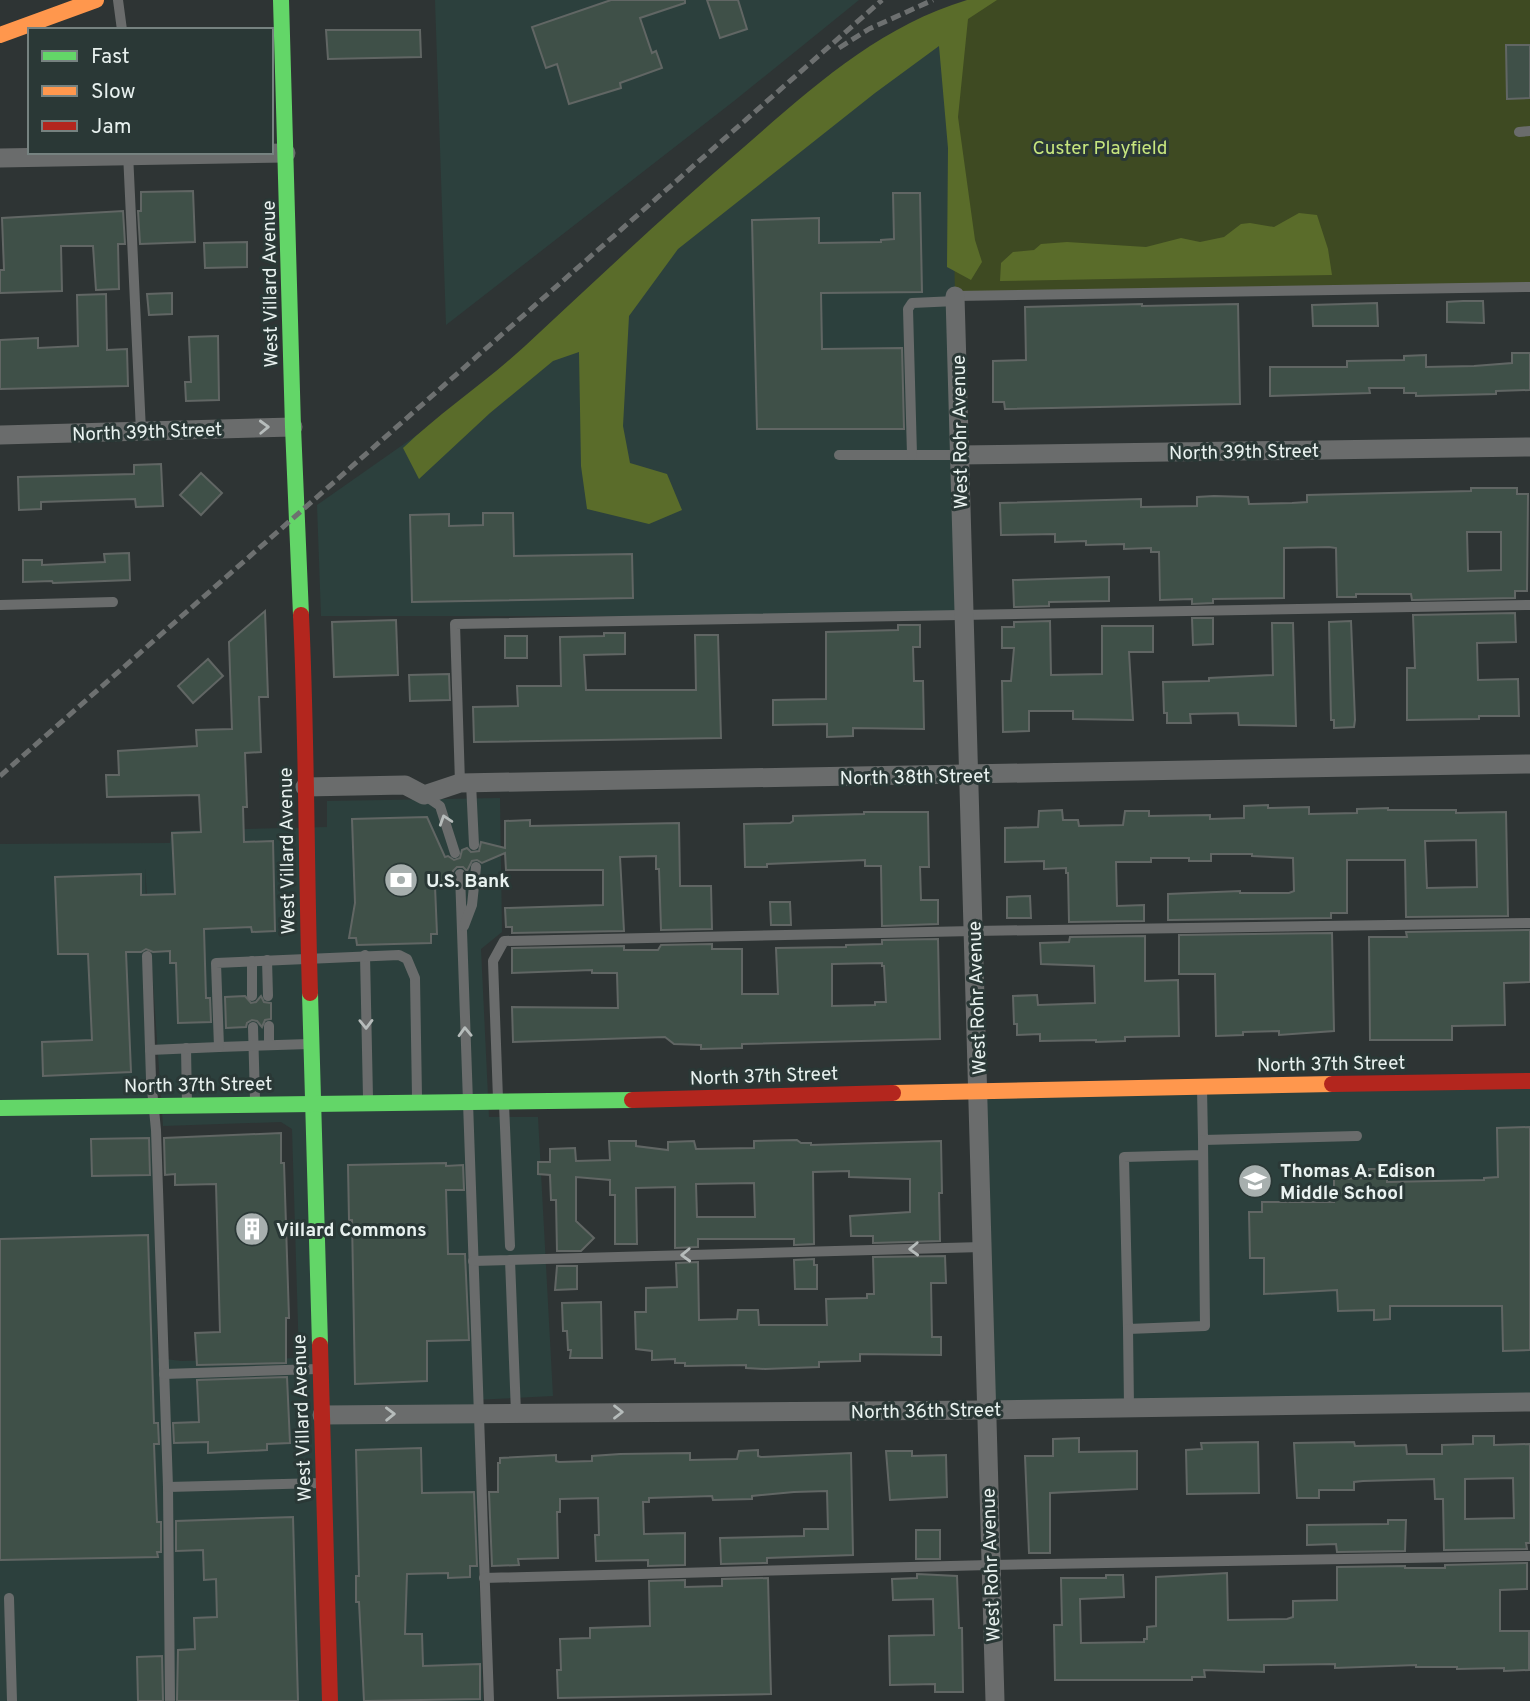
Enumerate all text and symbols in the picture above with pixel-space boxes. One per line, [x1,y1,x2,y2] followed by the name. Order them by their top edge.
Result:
[28,28,273,154] legend
[91,44,130,71] text: Fast
[91,79,136,106] text: Slow
[91,114,132,141] text: Jam
[1033,137,1167,161] park label: Custer Playfield
[258,200,284,368] street label: West Villard Avenue
[948,355,974,509] street label: West Rohr Avenue
[72,418,223,448] street label: North 39th Street
[259,420,270,435] one-way arrow
[1169,440,1319,466] street label: North 39th Street
[840,765,991,791] street label: North 38th Street
[275,767,301,935] street label: West Villard Avenue
[438,815,453,827] one-way arrow
[382,861,420,899] bank icon: U.S. Bank
[426,870,510,894] place label: U.S. Bank
[963,920,993,1075] street label: West Rohr Avenue
[359,1018,374,1029] one-way arrow
[457,1027,473,1037] one-way arrow
[1257,1052,1405,1078] street label: North 37th Street
[689,1062,839,1092] street label: North 37th Street
[124,1073,272,1099] street label: North 37th Street
[1280,1160,1436,1206] place label: Thomas A. Edison Middle School
[1236,1162,1274,1200] school or university icon: Thomas A. Edison Middle School
[233,1210,271,1248] building icon: Villard Commons
[276,1219,427,1243] place label: Villard Commons
[908,1241,919,1256] one-way arrow
[681,1247,691,1263] one-way arrow
[288,1334,318,1502] street label: West Villard Avenue
[850,1399,1002,1425] street label: North 36th Street
[613,1405,624,1420] one-way arrow
[386,1406,396,1422] one-way arrow
[977,1487,1007,1642] street label: West Rohr Avenue

